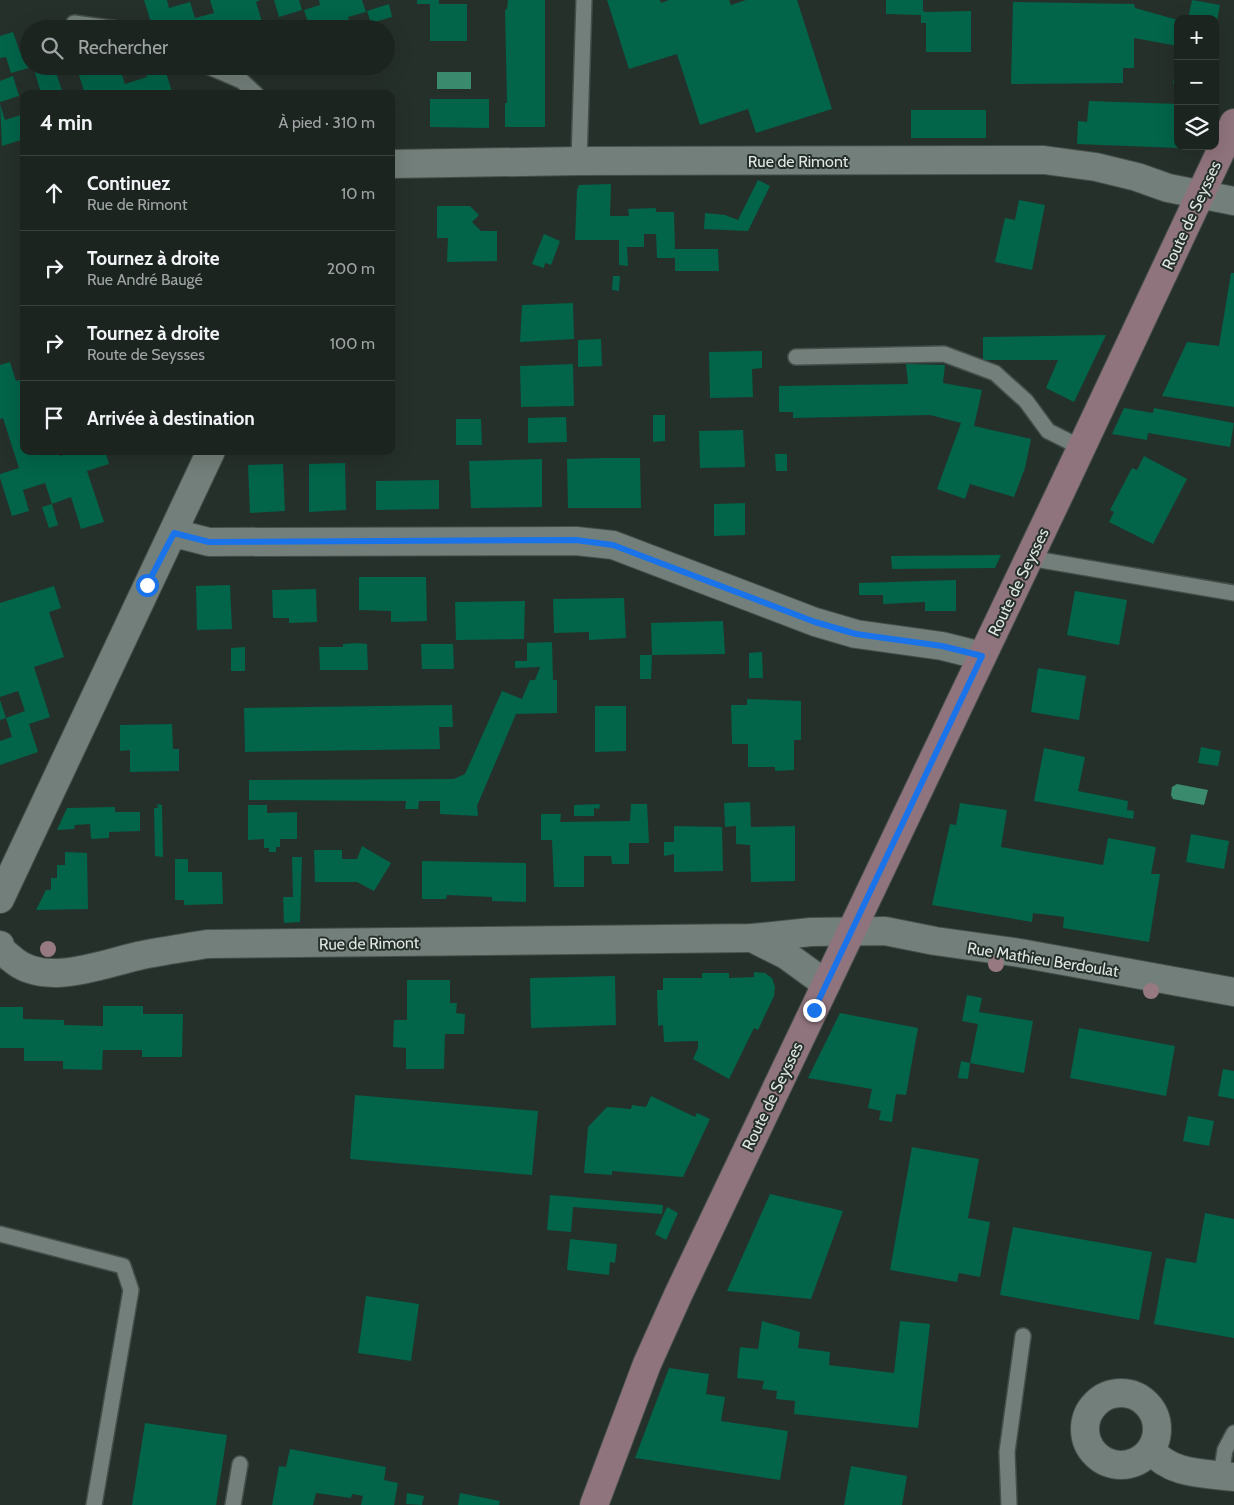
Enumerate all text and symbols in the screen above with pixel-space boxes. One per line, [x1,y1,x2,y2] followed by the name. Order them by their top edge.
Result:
[1174,15,1219,150] map controls
[1174,15,1219,60] button: +
[20,20,395,75] search box
[38,34,66,62] icon: search
[78,36,168,59] text: Rechercher
[1174,60,1219,105] button: −
[1174,105,1219,150] button: layers
[40,110,93,135] text: 4 min
[278,113,375,132] text: À pied · 310 m
[748,152,849,171] street label: Rue de Rimont
[1158,157,1225,273] street label: Route de Seysses
[87,172,170,195] text: Continuez
[40,179,68,207] icon: ahead
[341,184,375,203] text: 10 m
[87,195,187,214] text: Rue de Rimont
[87,247,220,270] text: Tournez à droite
[40,254,68,282] icon: right
[327,259,375,278] text: 200 m
[87,270,203,289] text: Rue André Baugé
[87,322,220,345] text: Tournez à droite
[40,329,68,357] icon: right
[330,334,375,353] text: 100 m
[87,345,205,364] text: Route de Seysses
[40,404,68,432] icon: arrive
[87,407,255,430] text: Arrivée à destination
[984,525,1053,639] street label: Route de Seysses
[136,574,159,597] route start
[319,933,420,954] street label: Rue de Rimont
[966,938,1121,981] street label: Rue Mathieu Berdoulat
[803,999,826,1022] route end
[738,1039,807,1153] street label: Route de Seysses

